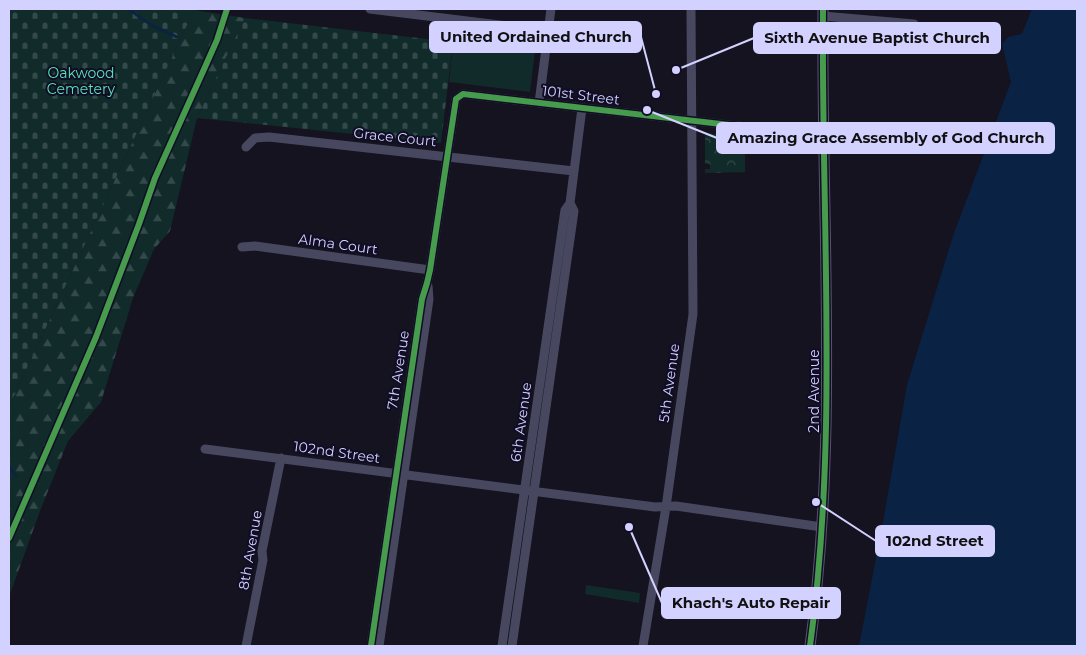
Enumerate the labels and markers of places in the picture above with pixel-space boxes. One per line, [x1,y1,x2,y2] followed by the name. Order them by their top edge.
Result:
[430,22,641,52] callout: United Ordained Church
[754,23,1000,53] callout: Sixth Avenue Baptist Church
[717,123,1054,153] callout: Amazing Grace Assembly of God Church
[876,526,994,556] callout: 102nd Street
[662,588,840,618] callout: Khach's Auto Repair

